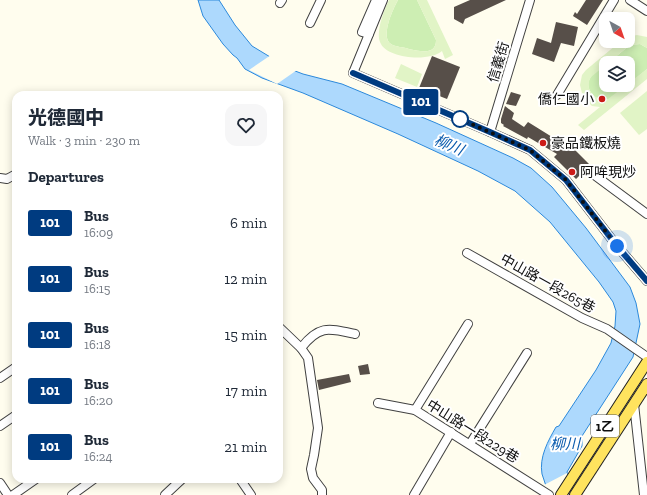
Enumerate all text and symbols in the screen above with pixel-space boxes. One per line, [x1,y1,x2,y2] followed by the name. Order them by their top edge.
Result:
[599,12,635,48] north arrow
[599,12,635,92] map controls
[484,40,513,85] street label: 信義街
[599,56,635,92] button: layers
[398,89,444,115] line badge: 101
[538,91,594,108] place label: 僑仁國小
[411,93,431,110] text: 101
[597,94,607,104] marker: 僑仁國小
[225,104,267,146] button: heart
[28,106,104,129] text: 光德國中
[451,110,469,128] unlabelled marker
[432,131,468,160] water label: 柳川
[28,133,140,148] text: Walk · 3 min · 230 m
[551,135,621,152] place label: 豪品鐵板燒
[538,138,548,148] marker: 豪品鐵板燒
[580,164,636,181] place label: 阿哞現炒
[567,167,577,177] marker: 阿哞現炒
[28,168,104,186] text: Departures
[84,207,109,225] text: Bus
[40,214,60,231] text: 101
[230,214,267,232] text: 6 min
[84,225,113,240] text: 16:09
[607,236,627,256] your location
[497,250,598,317] street label: 中山路一段265巷
[84,263,109,281] text: Bus
[40,270,60,287] text: 101
[224,270,267,288] text: 12 min
[84,281,110,296] text: 16:15
[84,319,109,337] text: Bus
[40,326,60,343] text: 101
[224,326,267,344] text: 15 min
[84,337,111,352] text: 16:18
[84,375,109,393] text: Bus
[40,382,60,399] text: 101
[225,382,267,400] text: 17 min
[84,393,113,408] text: 16:20
[423,396,522,467] street label: 中山路一段229巷
[591,415,619,437] road number: 1乙
[84,431,109,449] text: Bus
[550,435,582,453] water label: 柳川
[40,438,60,455] text: 101
[224,438,267,456] text: 21 min
[84,449,113,464] text: 16:24

